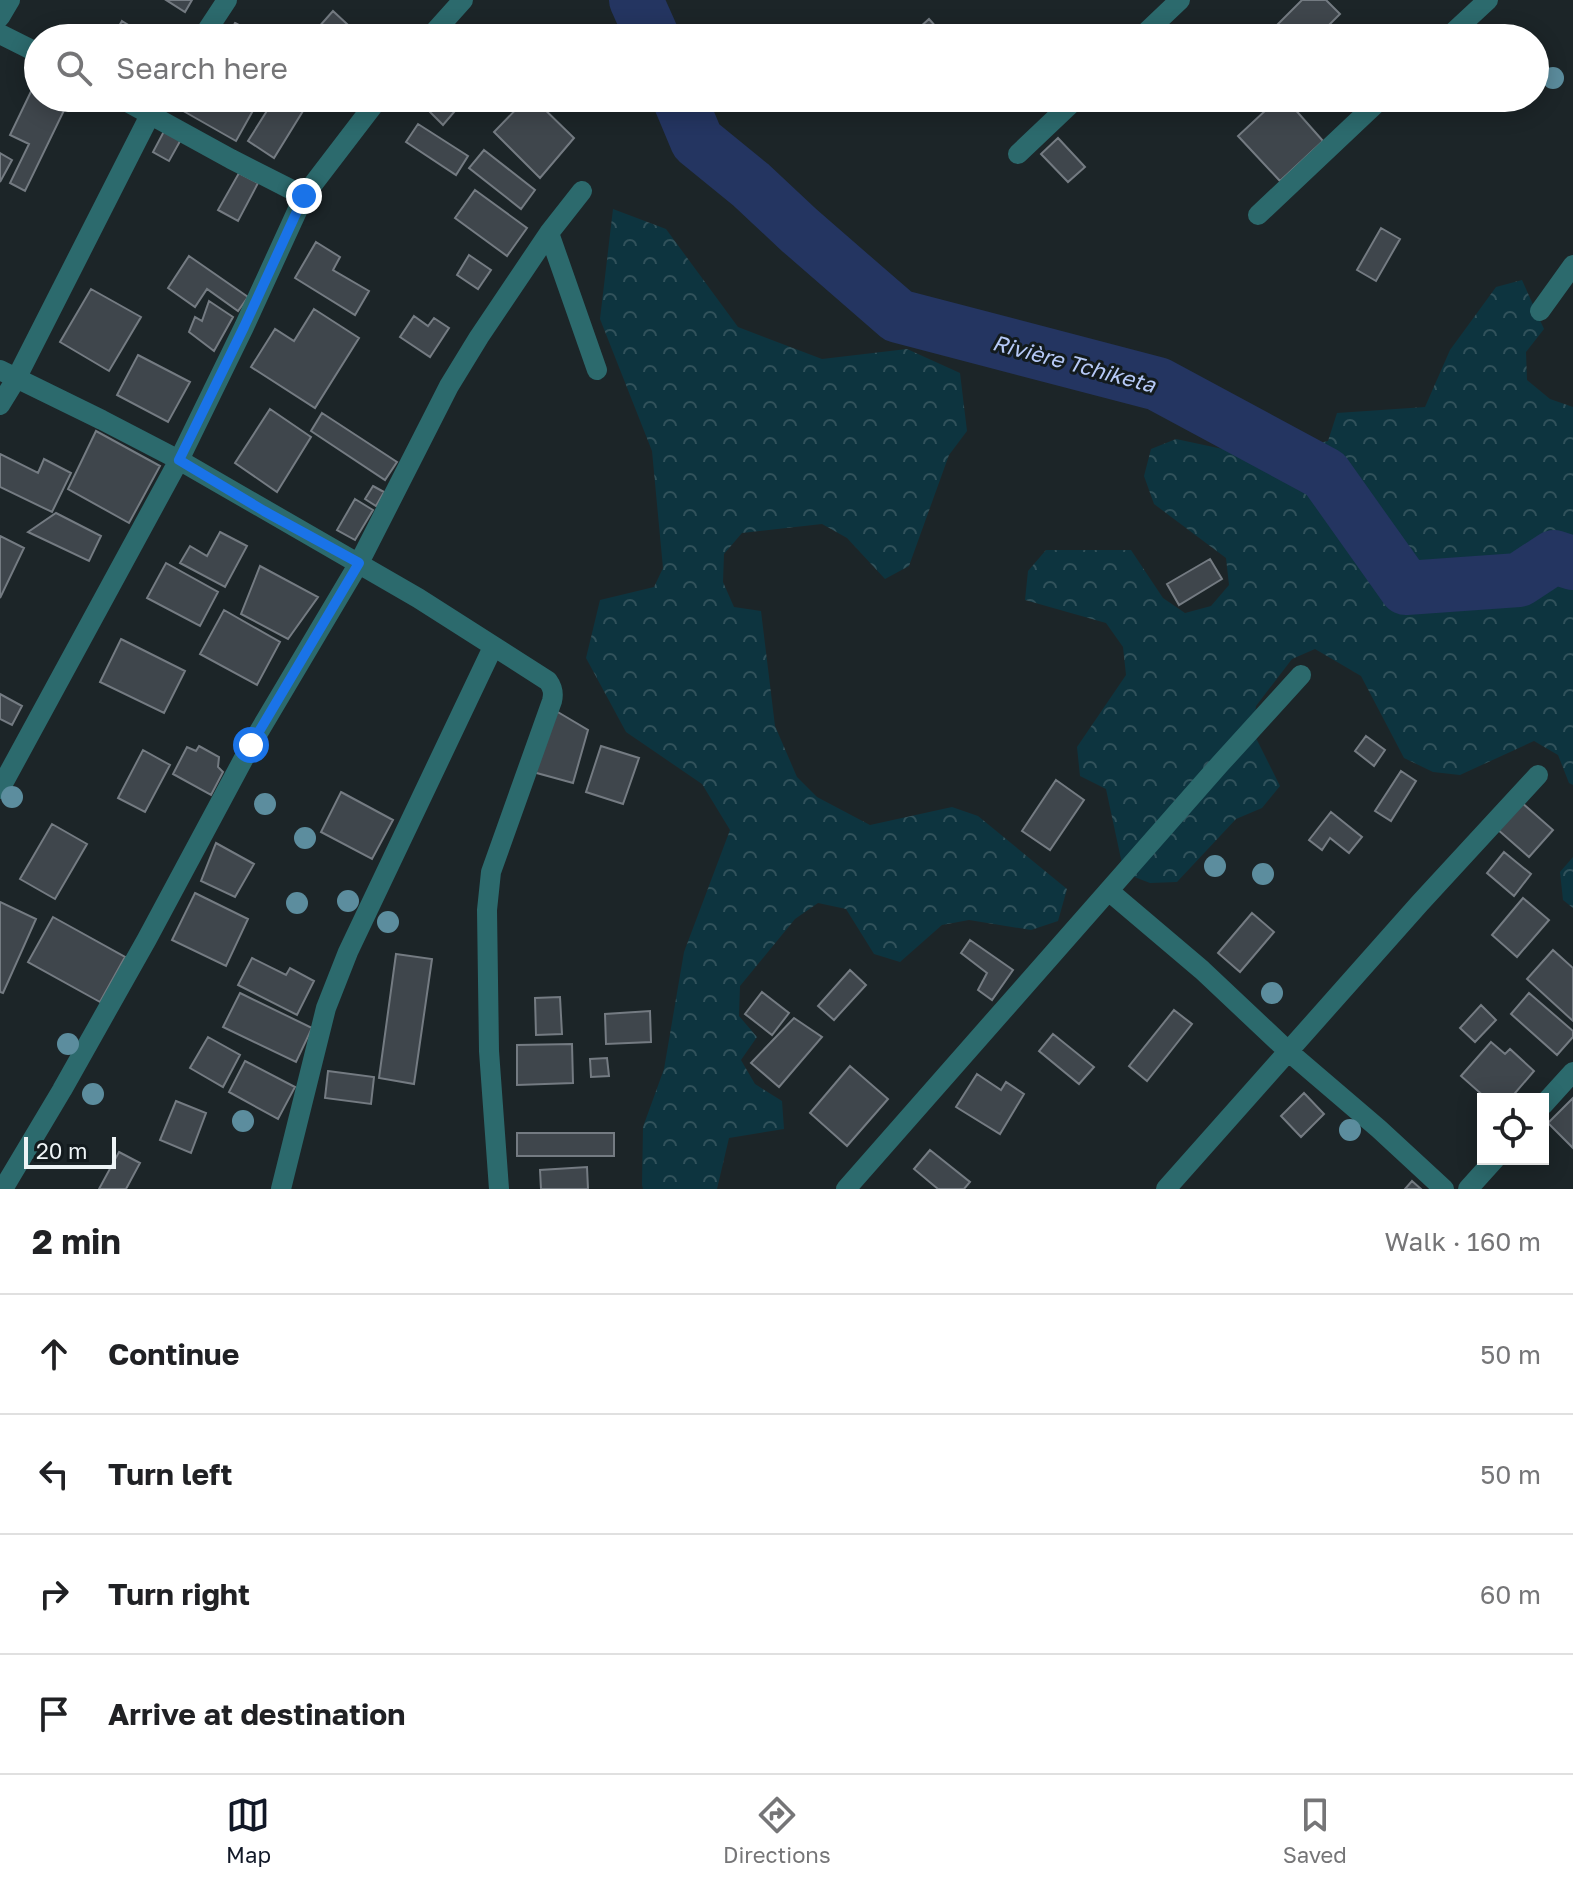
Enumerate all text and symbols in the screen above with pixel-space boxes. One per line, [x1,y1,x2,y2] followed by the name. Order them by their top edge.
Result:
[24,24,1549,112] search box
[52,46,96,90] icon: search
[116,50,288,86] text: Search here
[286,178,322,214] route end
[990,328,1160,398] water label: Rivière Tchiketa
[233,727,269,763] route start
[1477,1093,1549,1165] map controls
[1477,1093,1549,1165] button: locate
[24,1133,116,1169] scale bar
[36,1137,87,1164] text: 20 m
[32,1221,121,1261] text: 2 min
[1385,1226,1541,1257] text: Walk · 160 m
[32,1332,76,1376] icon: ahead
[108,1336,239,1372] text: Continue
[1480,1339,1541,1370] text: 50 m
[32,1452,76,1496] icon: left
[108,1456,233,1492] text: Turn left
[1480,1459,1541,1490] text: 50 m
[32,1572,76,1616] icon: right
[108,1576,250,1612] text: Turn right
[1480,1579,1541,1610] text: 60 m
[32,1692,76,1736] icon: arrive
[108,1696,405,1732] text: Arrive at destination
[226,1793,271,1868] tab: Map
[723,1793,831,1868] tab: Directions
[1283,1793,1347,1868] tab: Saved

